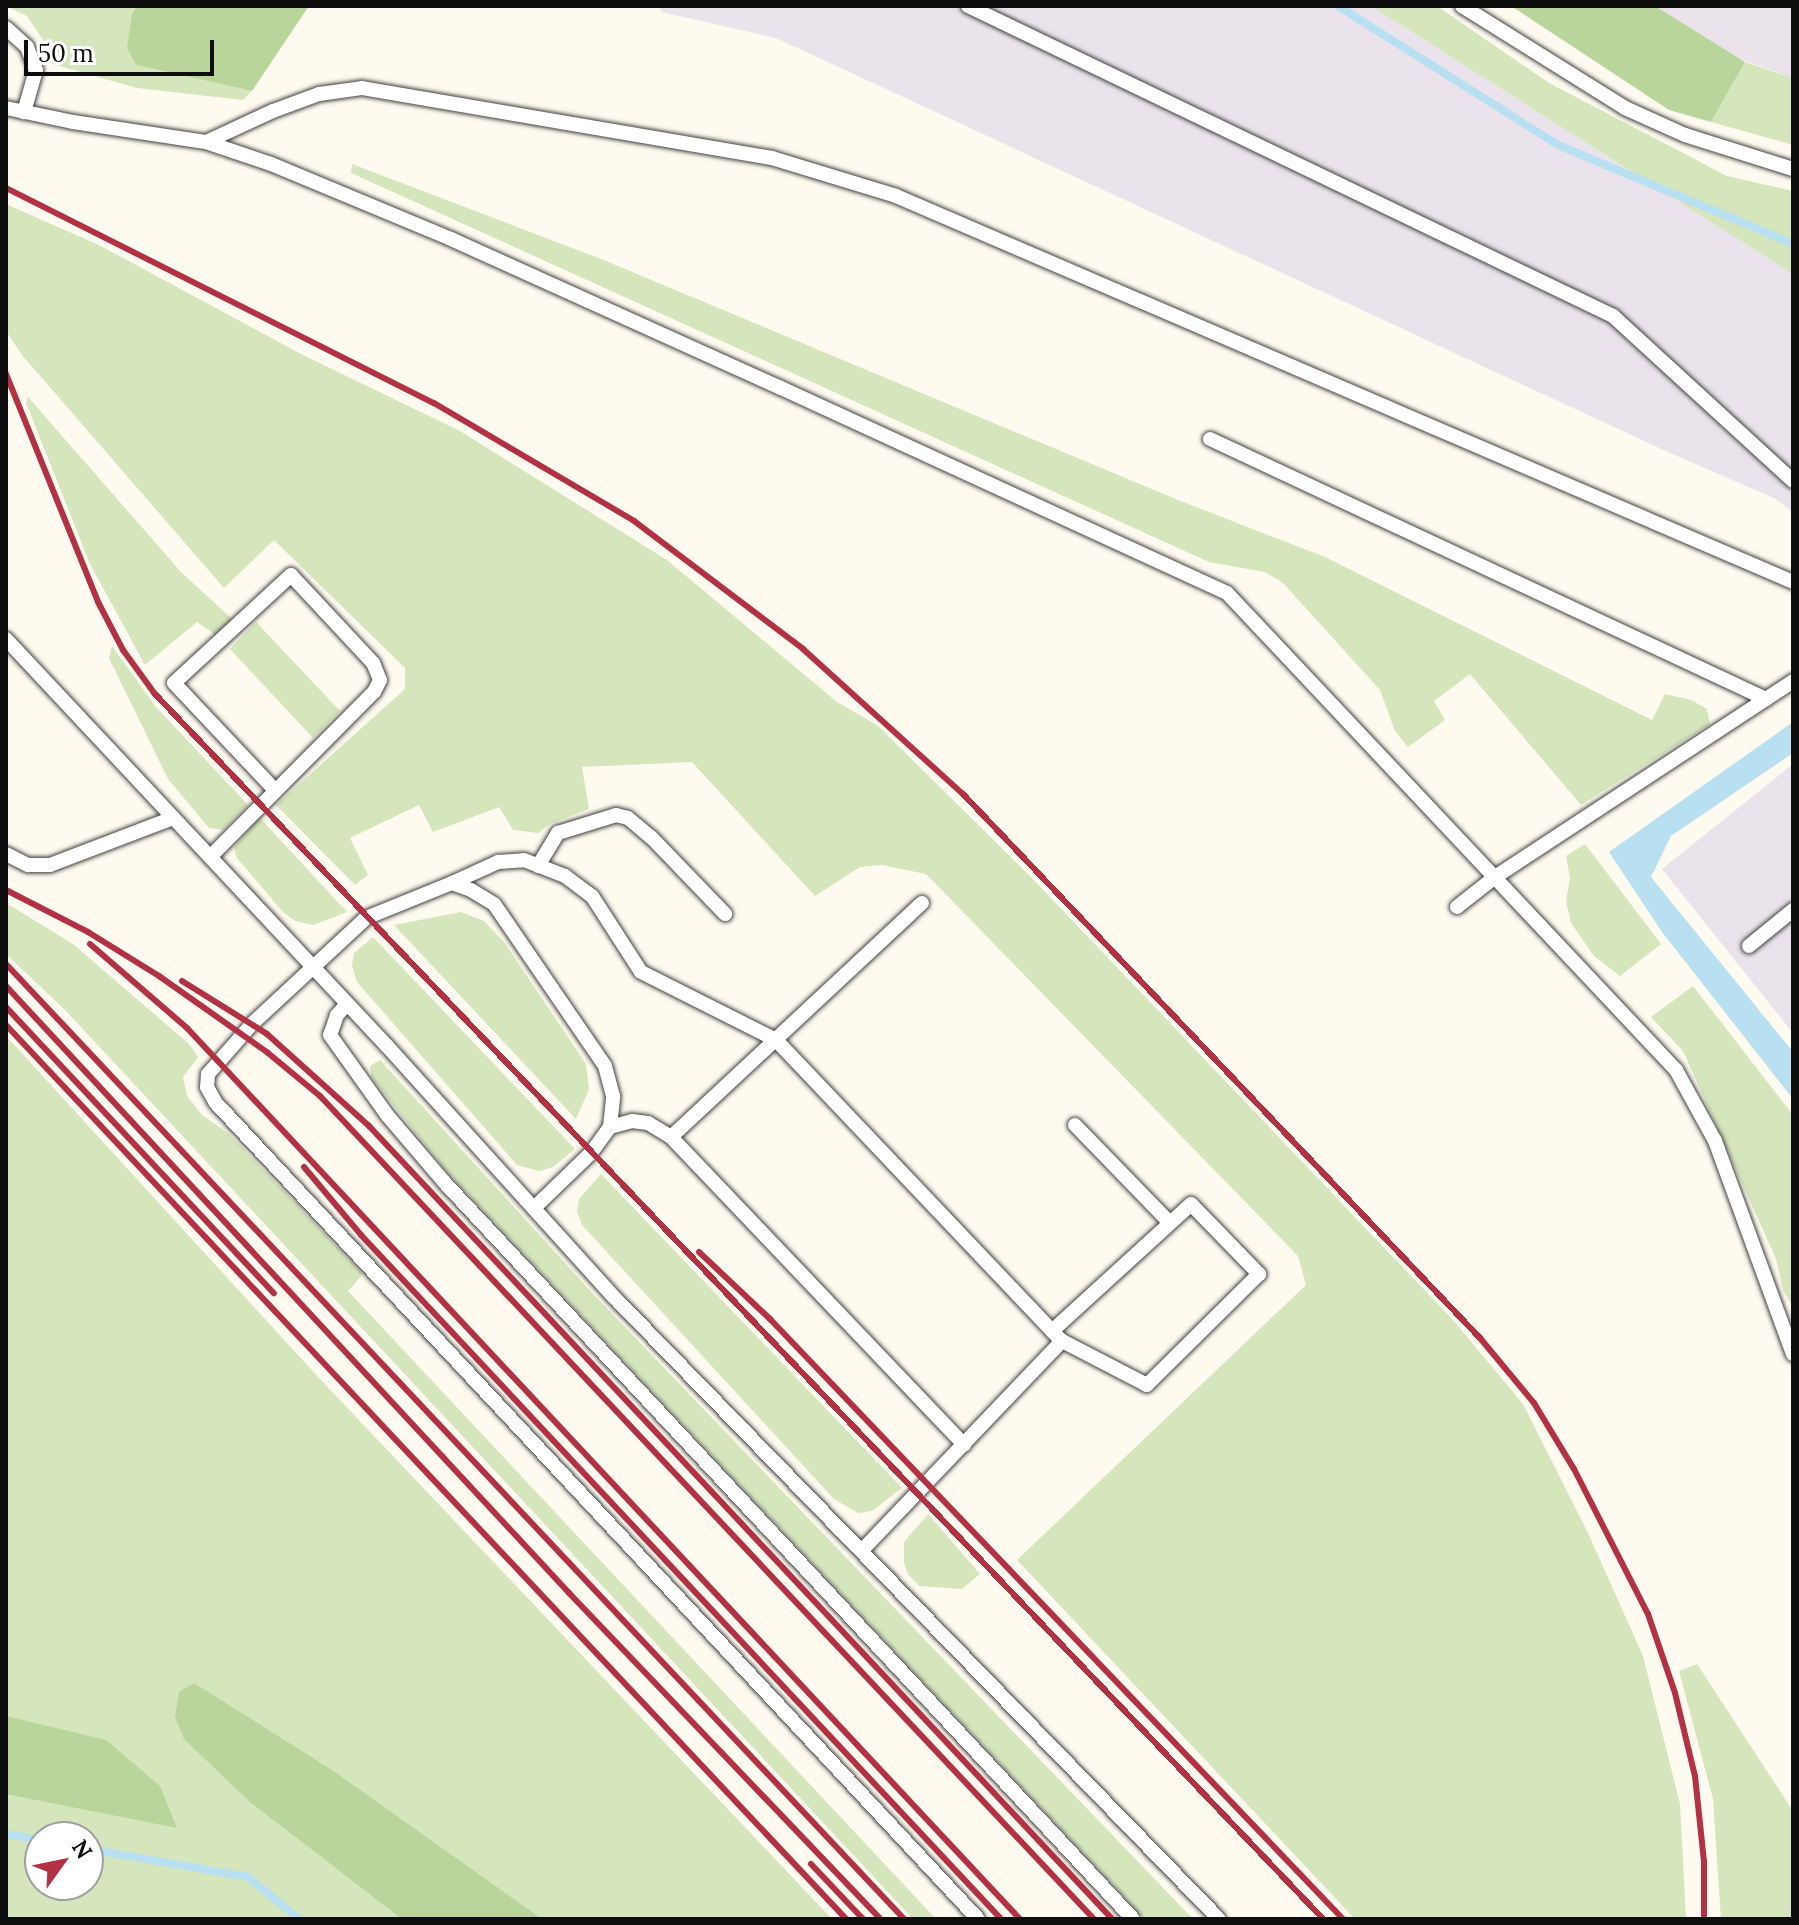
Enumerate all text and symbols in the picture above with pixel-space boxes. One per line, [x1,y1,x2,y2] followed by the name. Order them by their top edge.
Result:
[28,24,218,74] scale bar
[38,38,94,69] text: 50 m
[24,1821,104,1901] north arrow
[66,1834,99,1864] text: N

